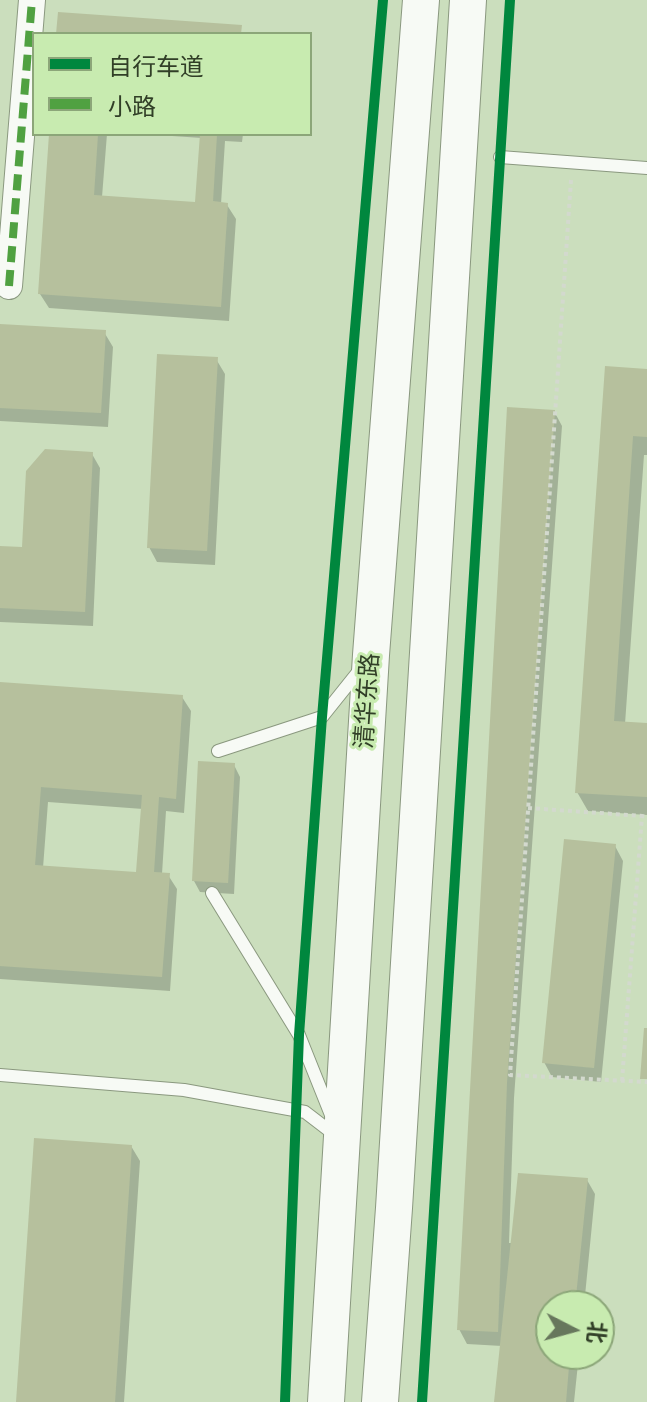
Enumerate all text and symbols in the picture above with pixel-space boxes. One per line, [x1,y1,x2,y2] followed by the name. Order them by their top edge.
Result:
[32,32,312,136] legend
[108,50,204,82] text: 自行车道
[108,90,156,122] text: 小路
[350,652,386,750] street label: 清华东路
[535,1290,615,1370] north arrow
[582,1320,613,1345] text: 北

